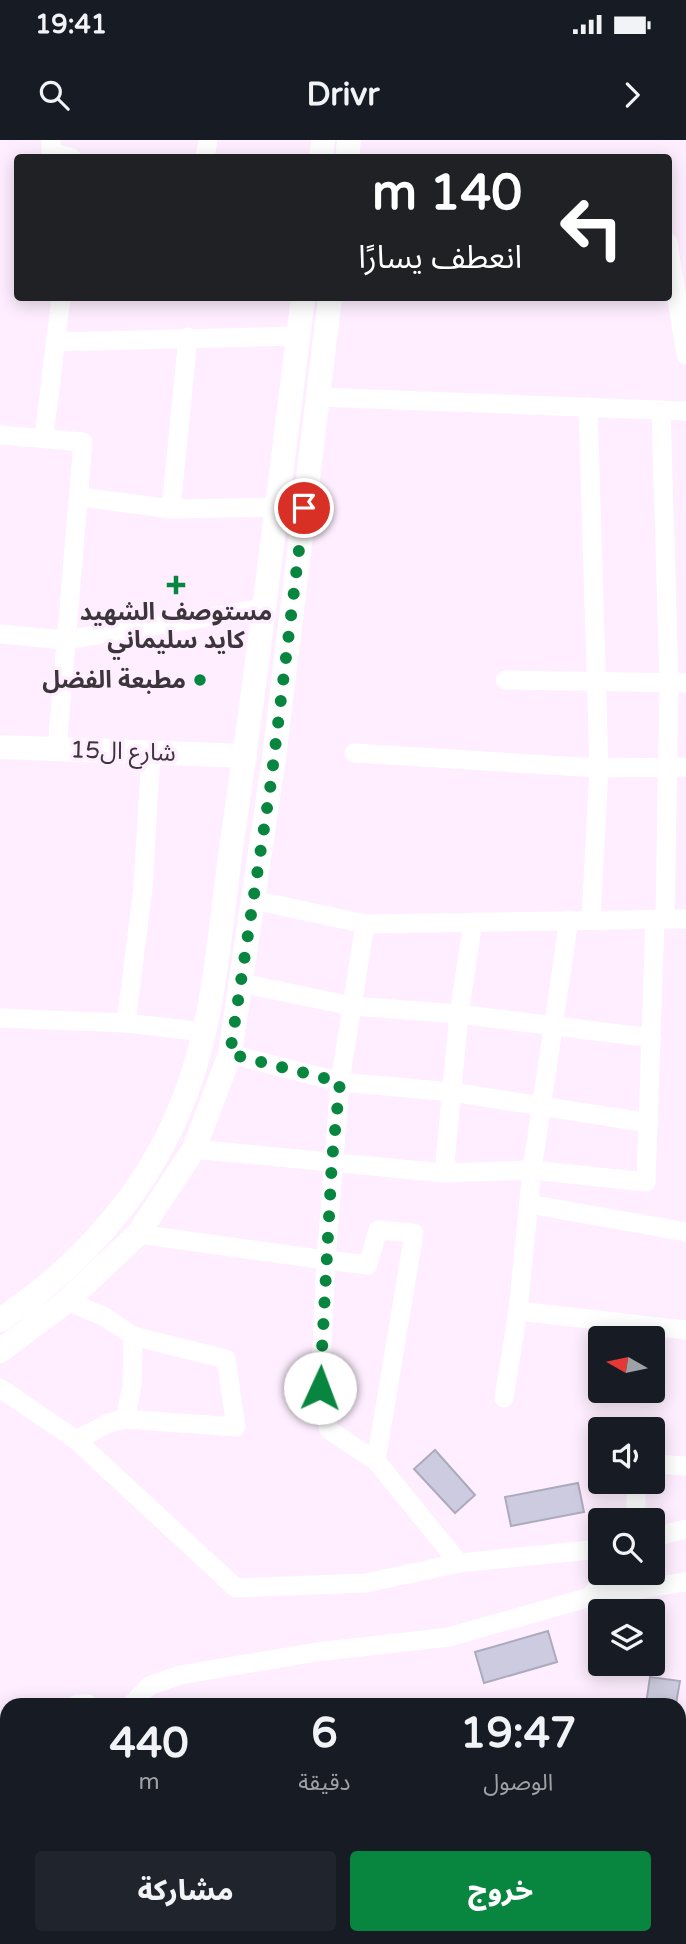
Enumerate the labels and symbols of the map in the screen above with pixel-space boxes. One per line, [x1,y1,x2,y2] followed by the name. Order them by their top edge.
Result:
[274,478,334,538] pin
[166,575,186,595] marker: مستوصف الشهيد كايد سليماني
[80,598,272,660] place label: مستوصف الشهيد كايد سليماني
[42,666,186,695] place label: مطبعة الفضل
[192,672,208,688] marker: مطبعة الفضل
[70,735,176,770] street label: شارع ال15
[588,1326,665,1404] north arrow
[283,1351,357,1425] position arrow

